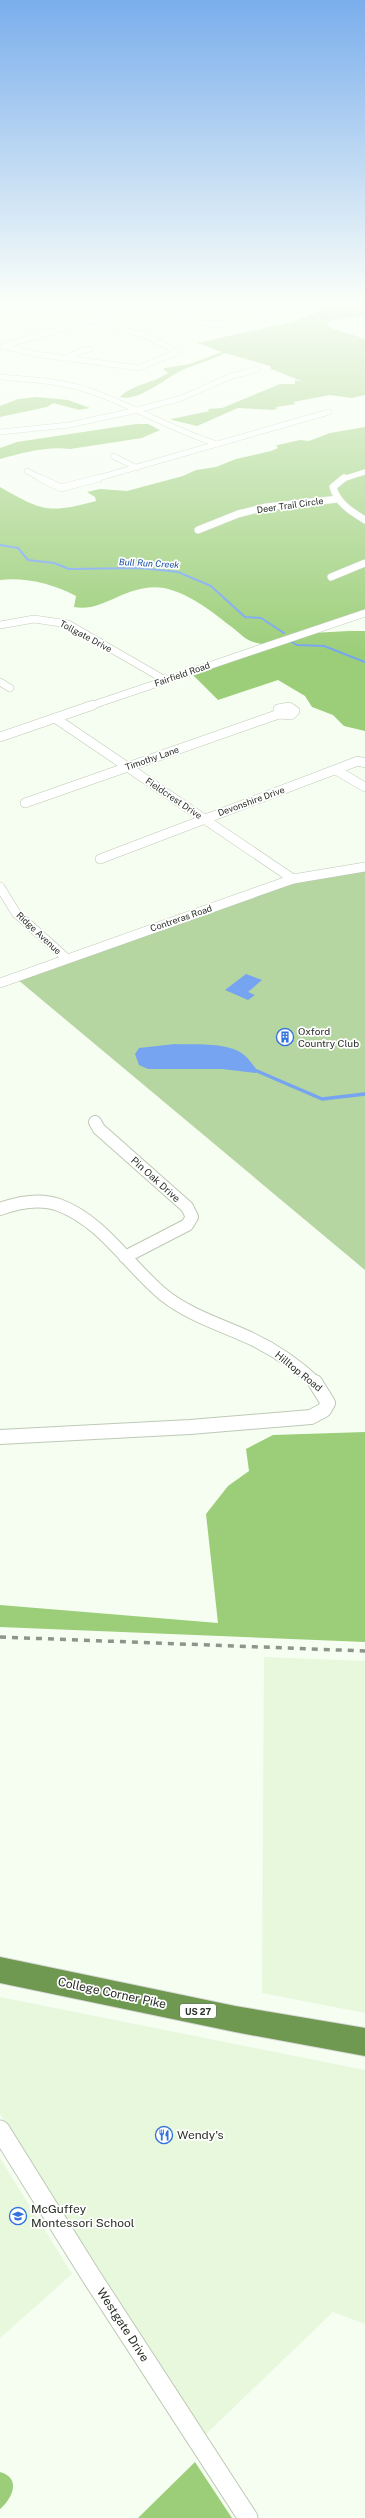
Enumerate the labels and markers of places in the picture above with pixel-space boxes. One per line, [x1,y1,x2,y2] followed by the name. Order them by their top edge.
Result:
[298,1025,359,1049] place label: Oxford Country Club
[275,1027,295,1047] building icon: Oxford Country Club
[154,2125,174,2145] restaurant icon: Wendy's
[177,2128,223,2142] place label: Wendy's
[31,2202,135,2230] place label: McGuffey Montessori School
[8,2206,28,2226] school or university icon: McGuffey Montessori School

